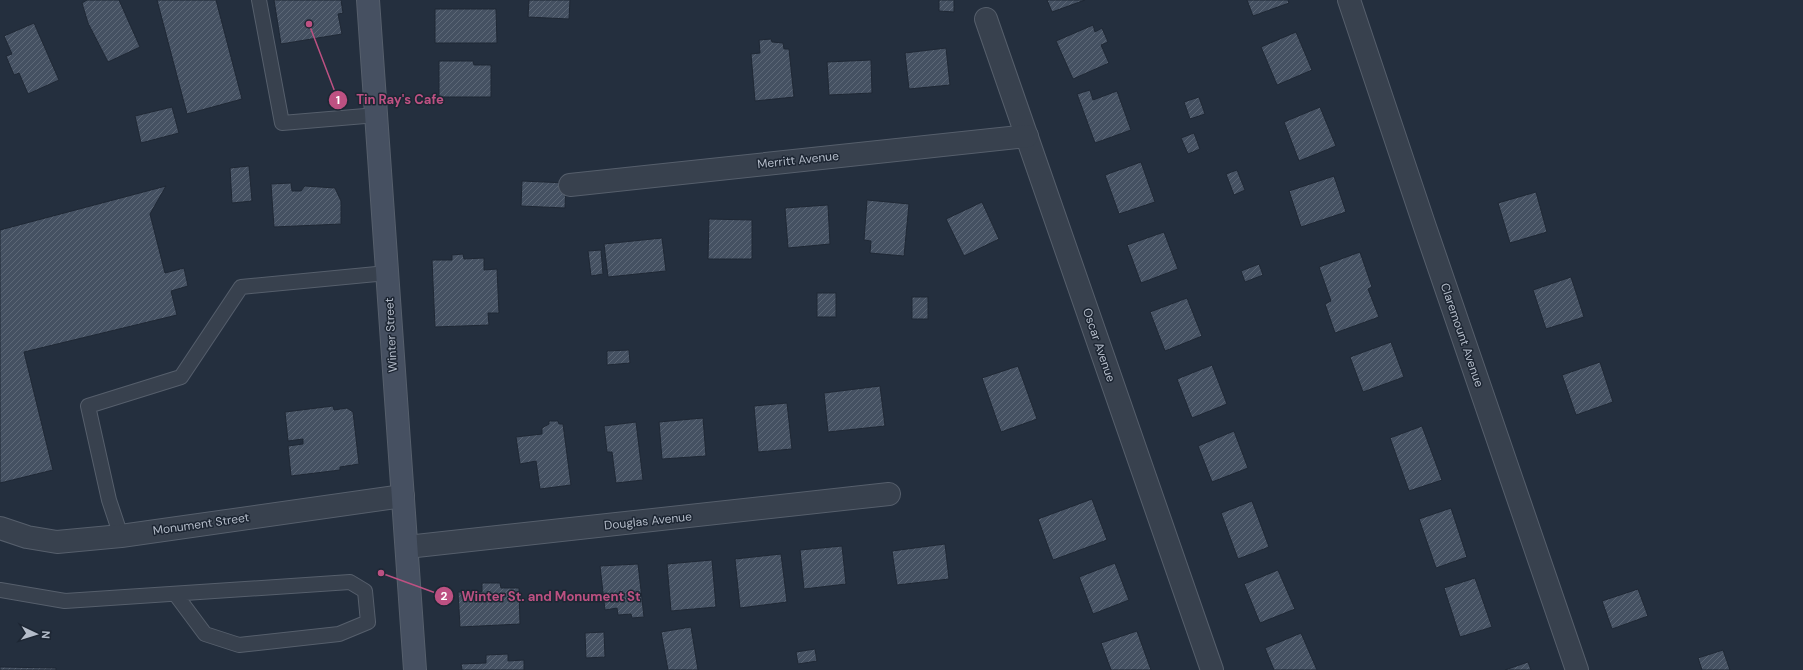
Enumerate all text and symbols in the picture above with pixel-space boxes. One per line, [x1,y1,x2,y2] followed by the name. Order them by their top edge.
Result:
[328,87,452,112] callout: Tin Ray's Cafe
[356,91,444,108] text: Tin Ray's Cafe
[336,92,340,108] text: 1
[756,148,840,172] street label: Merritt Avenue
[1437,281,1487,389] street label: Claremount Avenue
[381,297,401,373] street label: Winter Street
[1079,306,1119,384] street label: Oscar Avenue
[603,508,693,534] street label: Douglas Avenue
[152,509,251,539] street label: Monument Street
[434,584,649,609] callout: Winter St. and Monument St
[441,588,448,604] text: 2
[461,588,641,605] text: Winter St. and Monument St
[16,614,56,654] north arrow
[39,630,53,639] text: N

